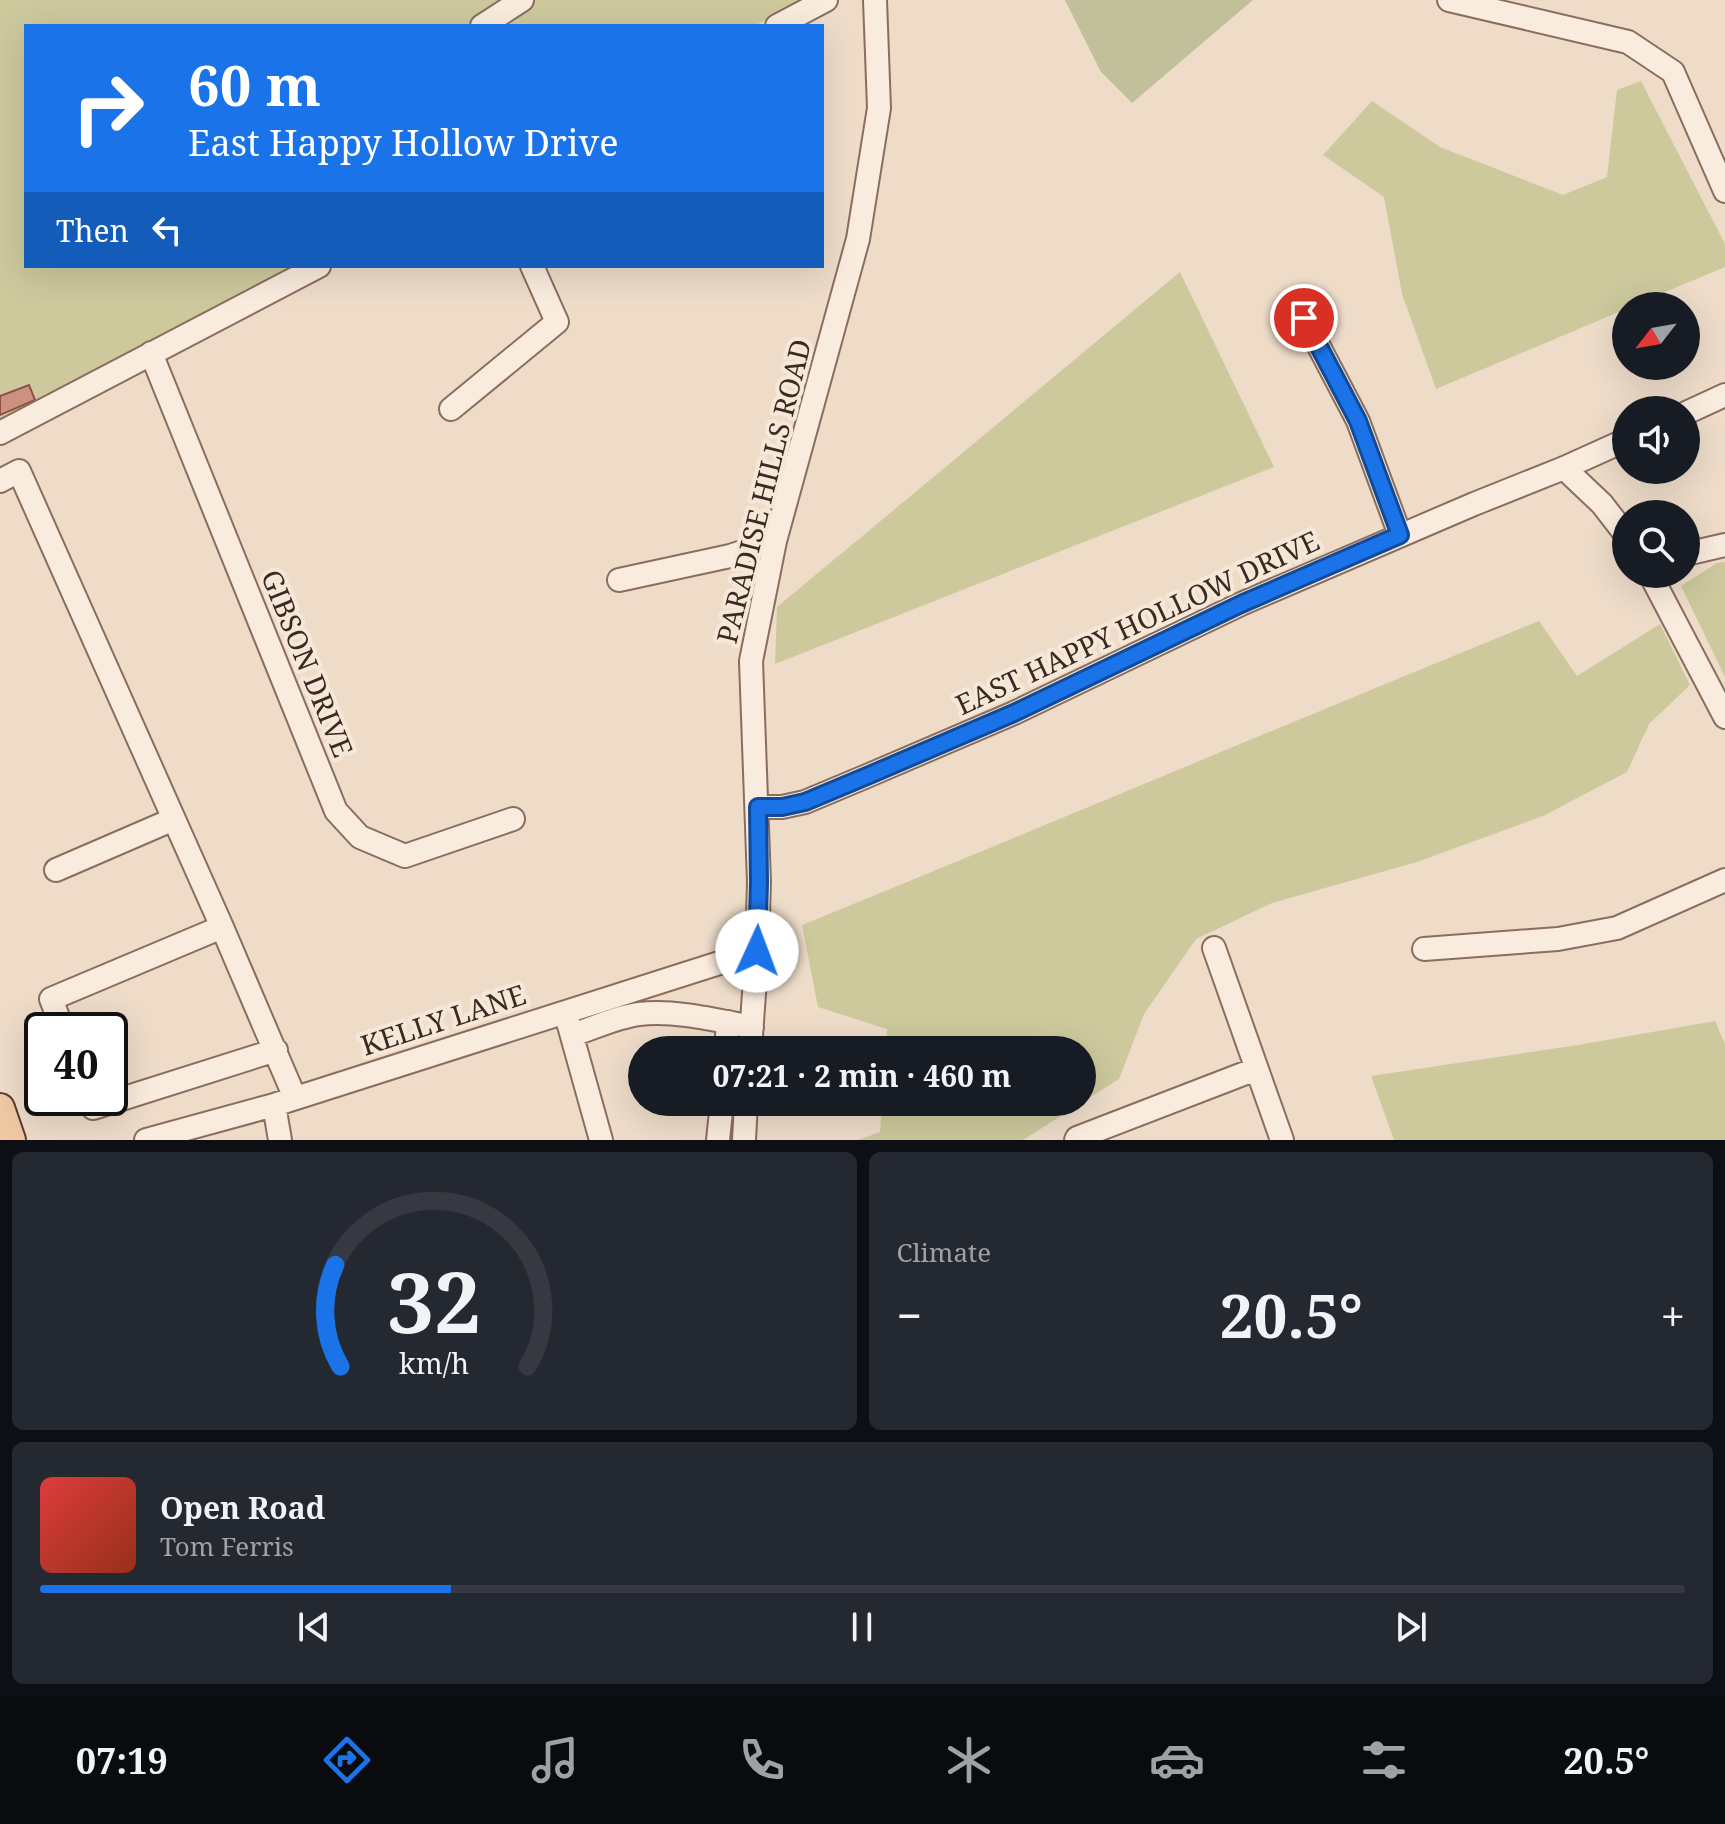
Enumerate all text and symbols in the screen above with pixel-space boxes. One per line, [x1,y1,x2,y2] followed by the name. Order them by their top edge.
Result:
[188,46,321,122] text: 60 m
[56,56,160,160] icon: right
[188,118,619,167] text: East Happy Hollow Drive
[145,208,189,252] icon: left
[56,210,129,251] text: Then
[1270,284,1338,352] pin
[1612,292,1700,380] north arrow
[1612,292,1700,588] map controls
[1282,296,1326,340] icon: arrive
[707,335,819,647] street label: PARADISE HILLS ROAD
[1612,396,1700,484] button: sound
[1612,500,1700,588] button: search
[949,521,1325,723] street label: EAST HAPPY HOLLOW DRIVE
[253,564,363,762] street label: GIBSON DRIVE
[715,909,799,993] position arrow
[356,975,530,1063] street label: KELLY LANE
[24,1012,128,1116] speed limit sign: 40
[713,1055,1011,1096] text: 07:21 · 2 min · 460 m
[897,1234,991,1270] text: Climate
[387,1244,481,1357] text: 32
[1220,1274,1363,1356] text: 20.5°
[897,1285,922,1345] text: −
[1660,1285,1685,1345] text: +
[399,1343,469,1382] text: km/h
[160,1487,325,1528] text: Open Road
[160,1528,294,1564] text: Tom Ferris
[292,1605,336,1649] icon: previous
[840,1605,884,1649] icon: pause
[1389,1605,1433,1649] icon: next
[319,1732,375,1788] icon: directions
[527,1732,583,1788] icon: music
[734,1732,790,1788] icon: phone
[941,1732,997,1788] icon: climate
[1149,1732,1205,1788] icon: car
[1356,1732,1412,1788] icon: filters
[76,1736,168,1785] text: 07:19
[1563,1736,1649,1785] text: 20.5°

